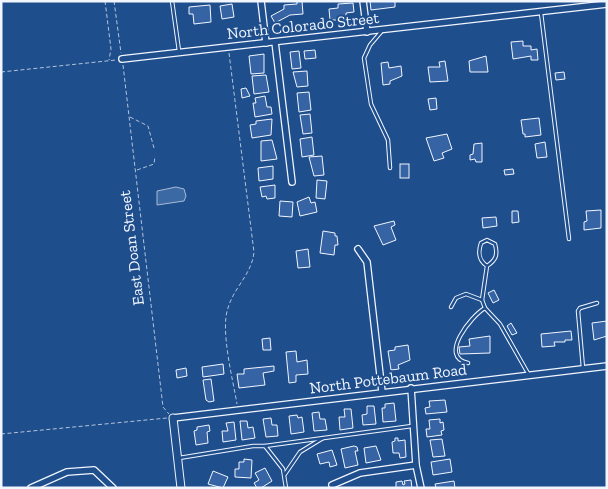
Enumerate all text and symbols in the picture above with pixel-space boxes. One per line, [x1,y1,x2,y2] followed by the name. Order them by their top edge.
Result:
[226,8,380,43] street label: North Colorado Street
[115,189,148,307] street label: East Doan Street
[308,359,468,398] street label: North Pottebaum Road

